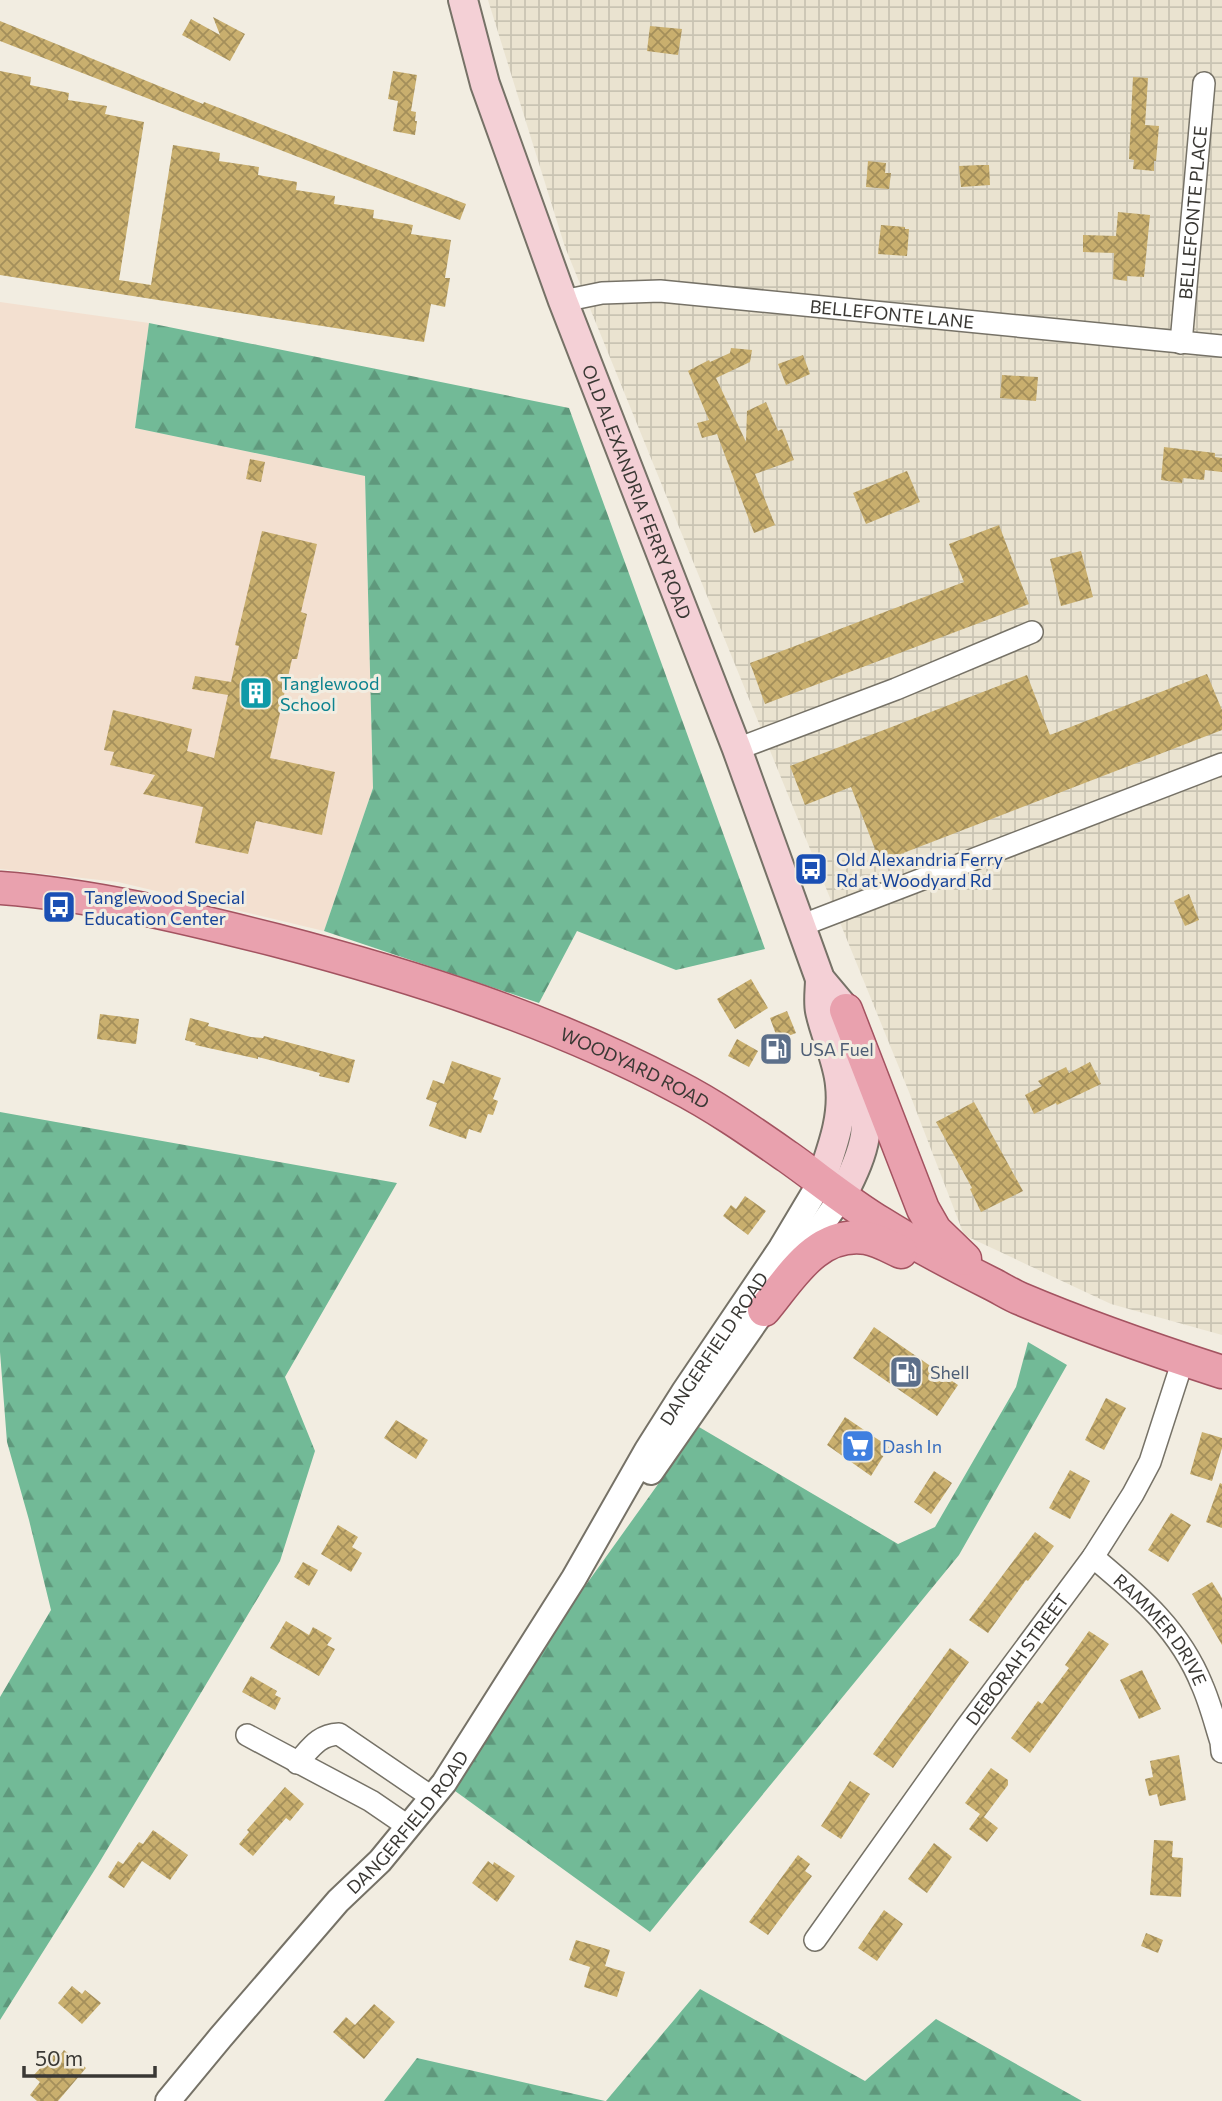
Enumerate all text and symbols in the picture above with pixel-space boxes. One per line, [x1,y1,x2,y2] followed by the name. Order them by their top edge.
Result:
[1174,125,1211,300] street label: BELLEFONTE PLACE
[809,295,975,333] street label: BELLEFONTE LANE
[578,361,696,622] street label: OLD ALEXANDRIA FERRY ROAD
[280,672,379,715] place label: Tanglewood School
[237,674,275,712] building icon: Tanglewood School
[836,848,1003,891] place label: Old Alexandria Ferry Rd at Woodyard Rd
[792,850,830,888] bus stop icon: Old Alexandria Ferry Rd at Woodyard Rd
[84,886,245,929] place label: Tanglewood Special Education Center
[40,888,78,926] bus stop icon: Tanglewood Special Education Center
[557,1022,714,1113] street label: WOODYARD ROAD
[757,1030,795,1068] fuel station icon: USA Fuel
[800,1038,874,1060] place label: USA Fuel
[655,1268,773,1429] street label: DANGERFIELD ROAD
[887,1353,925,1391] fuel station icon: Shell
[930,1361,970,1383] place label: Shell
[839,1427,877,1465] supermarket icon: Dash In
[882,1435,942,1457] place label: Dash In
[1109,1569,1212,1689] street label: RAMMER DRIVE
[961,1589,1073,1729] street label: DEBORAH STREET
[342,1746,473,1898] street label: DANGERFIELD ROAD
[24,2035,156,2078] scale bar
[35,2045,83,2070] text: 50 m

